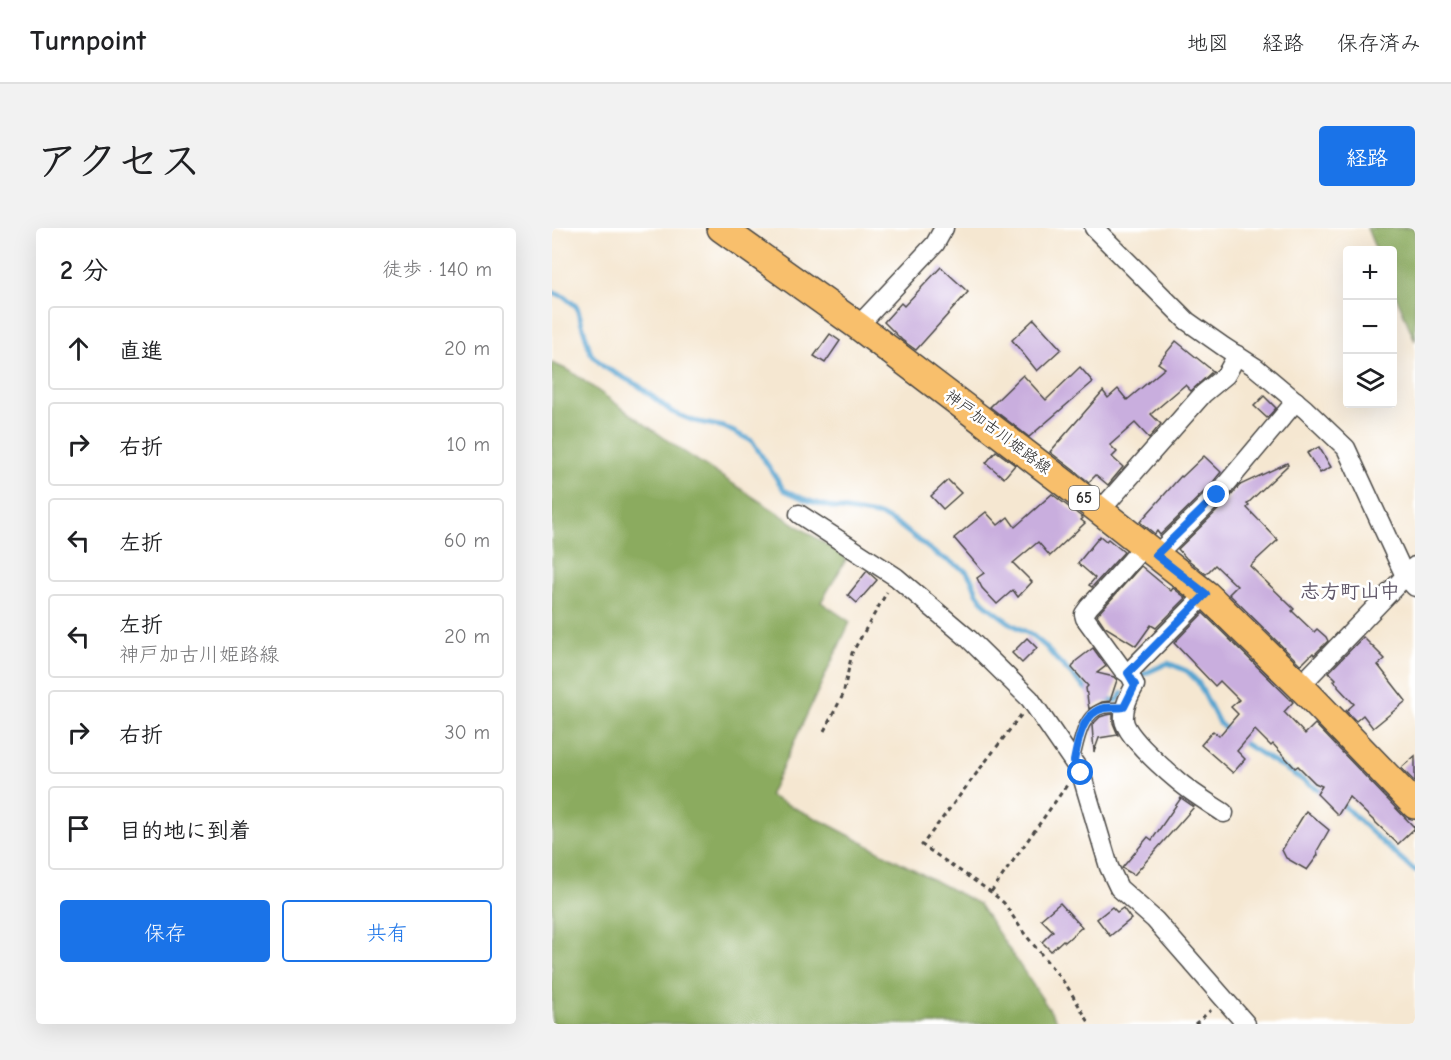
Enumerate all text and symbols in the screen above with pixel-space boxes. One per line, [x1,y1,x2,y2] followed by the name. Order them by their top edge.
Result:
[30,25,146,57] text: Turnpoint
[1187,31,1229,55] text: 地図
[1262,31,1304,55] text: 経路
[1337,31,1421,55] text: 保存済み
[1319,126,1415,186] button: 経路
[36,137,201,186] text: アクセス
[1343,246,1397,408] map controls
[1343,246,1397,300] button: +
[60,256,108,286] text: 2 分
[382,258,492,281] text: 徒歩 · 140 m
[1343,300,1397,354] button: −
[62,332,95,365] icon: ahead
[444,337,490,360] text: 20 m
[119,338,163,364] text: 直進
[1343,354,1397,408] button: layers
[941,386,1055,478] street label: 神戸加古川姫路線
[62,428,95,461] icon: right
[447,433,490,456] text: 10 m
[119,434,163,460] text: 右折
[1203,481,1229,507] route end
[1069,486,1099,510] road number: 65
[62,524,95,557] icon: left
[444,529,490,552] text: 60 m
[119,530,163,556] text: 左折
[1300,580,1400,603] district label: 志方町山中
[119,612,163,638] text: 左折
[62,620,95,653] icon: left
[444,625,490,648] text: 20 m
[119,643,279,666] text: 神戸加古川姫路線
[62,716,95,749] icon: right
[444,721,490,744] text: 30 m
[119,722,163,748] text: 右折
[1067,759,1093,785] route start
[62,812,95,845] icon: arrive
[119,818,251,844] text: 目的地に到着
[60,900,270,962] button: 保存
[282,900,492,962] button: 共有

